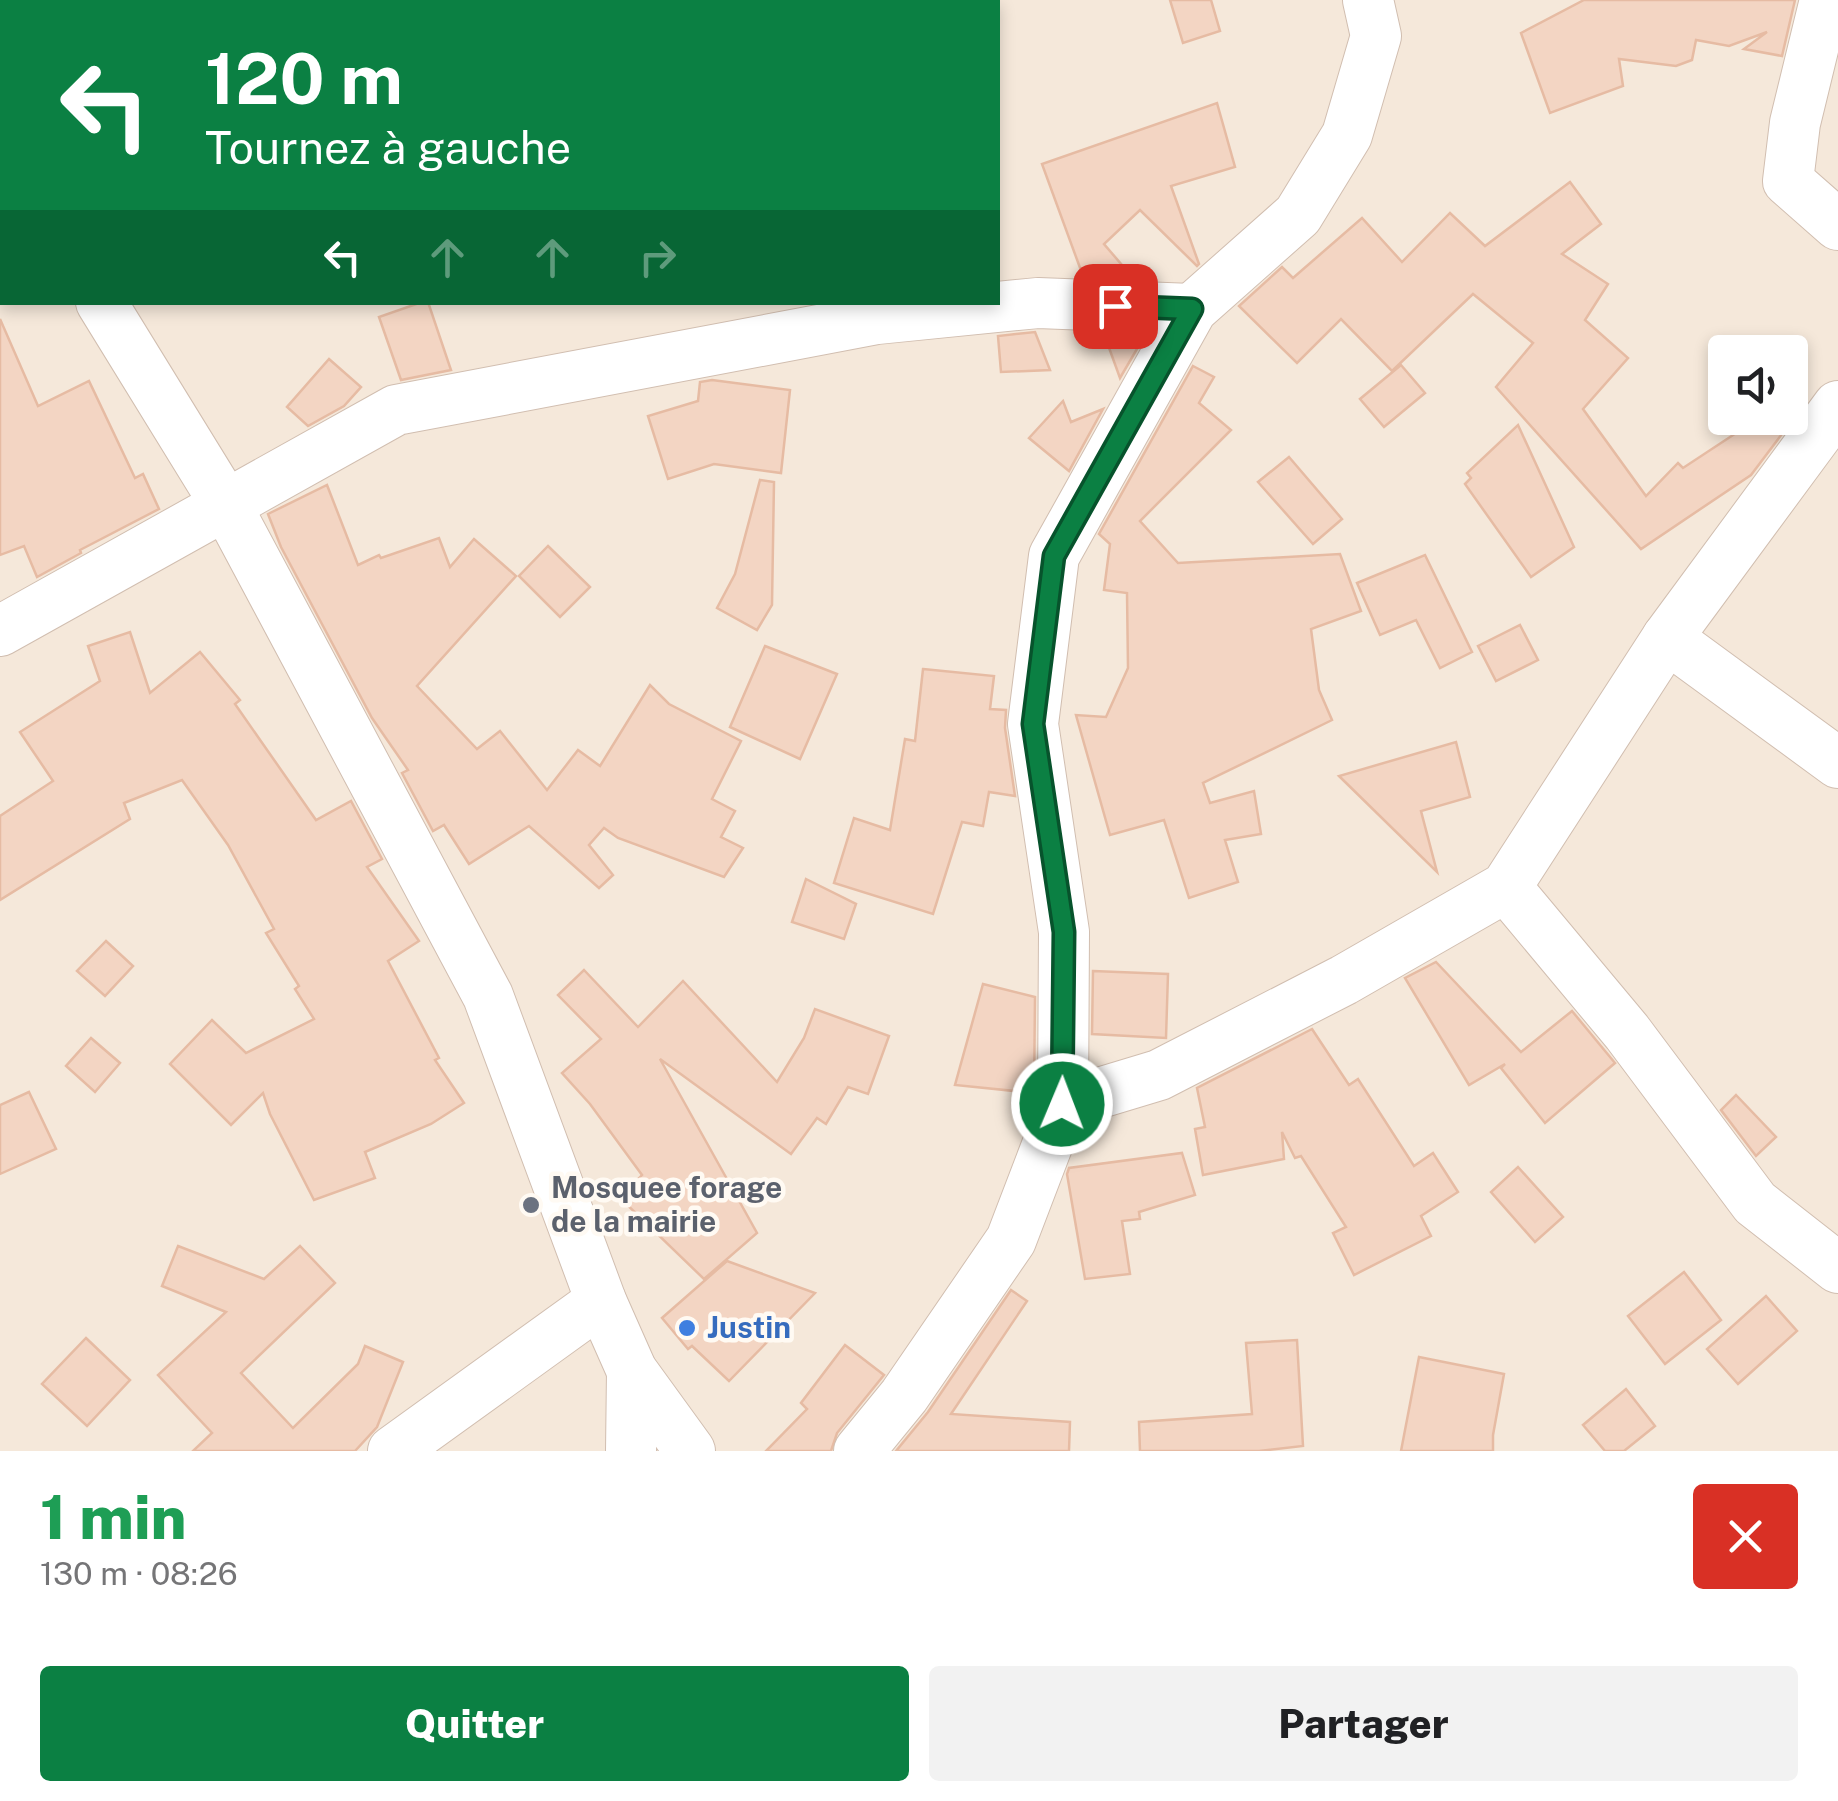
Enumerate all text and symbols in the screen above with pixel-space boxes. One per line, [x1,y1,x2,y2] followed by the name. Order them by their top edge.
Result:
[205,37,403,120] text: 120 m
[40,40,170,170] icon: left
[205,121,571,174] text: Tournez à gauche
[315,230,370,285] icon: left
[420,230,475,285] icon: ahead
[525,230,580,285] icon: ahead
[630,230,685,285] icon: right
[1073,264,1158,349] pin
[1088,279,1143,334] icon: arrive
[1708,335,1808,435] map controls
[1708,335,1808,435] button: sound
[1010,1052,1114,1156] position arrow
[551,1169,782,1239] place label: Mosquee forage de la mairie
[520,1194,542,1216] marker: Mosquee forage de la mairie
[707,1309,791,1345] place label: Justin
[676,1317,698,1339] marker: Justin
[40,1482,187,1553] text: 1 min
[1693,1484,1798,1589] button: close
[40,1555,238,1592] text: 130 m · 08:26
[40,1666,909,1781] button: Quitter
[929,1666,1798,1781] button: Partager

